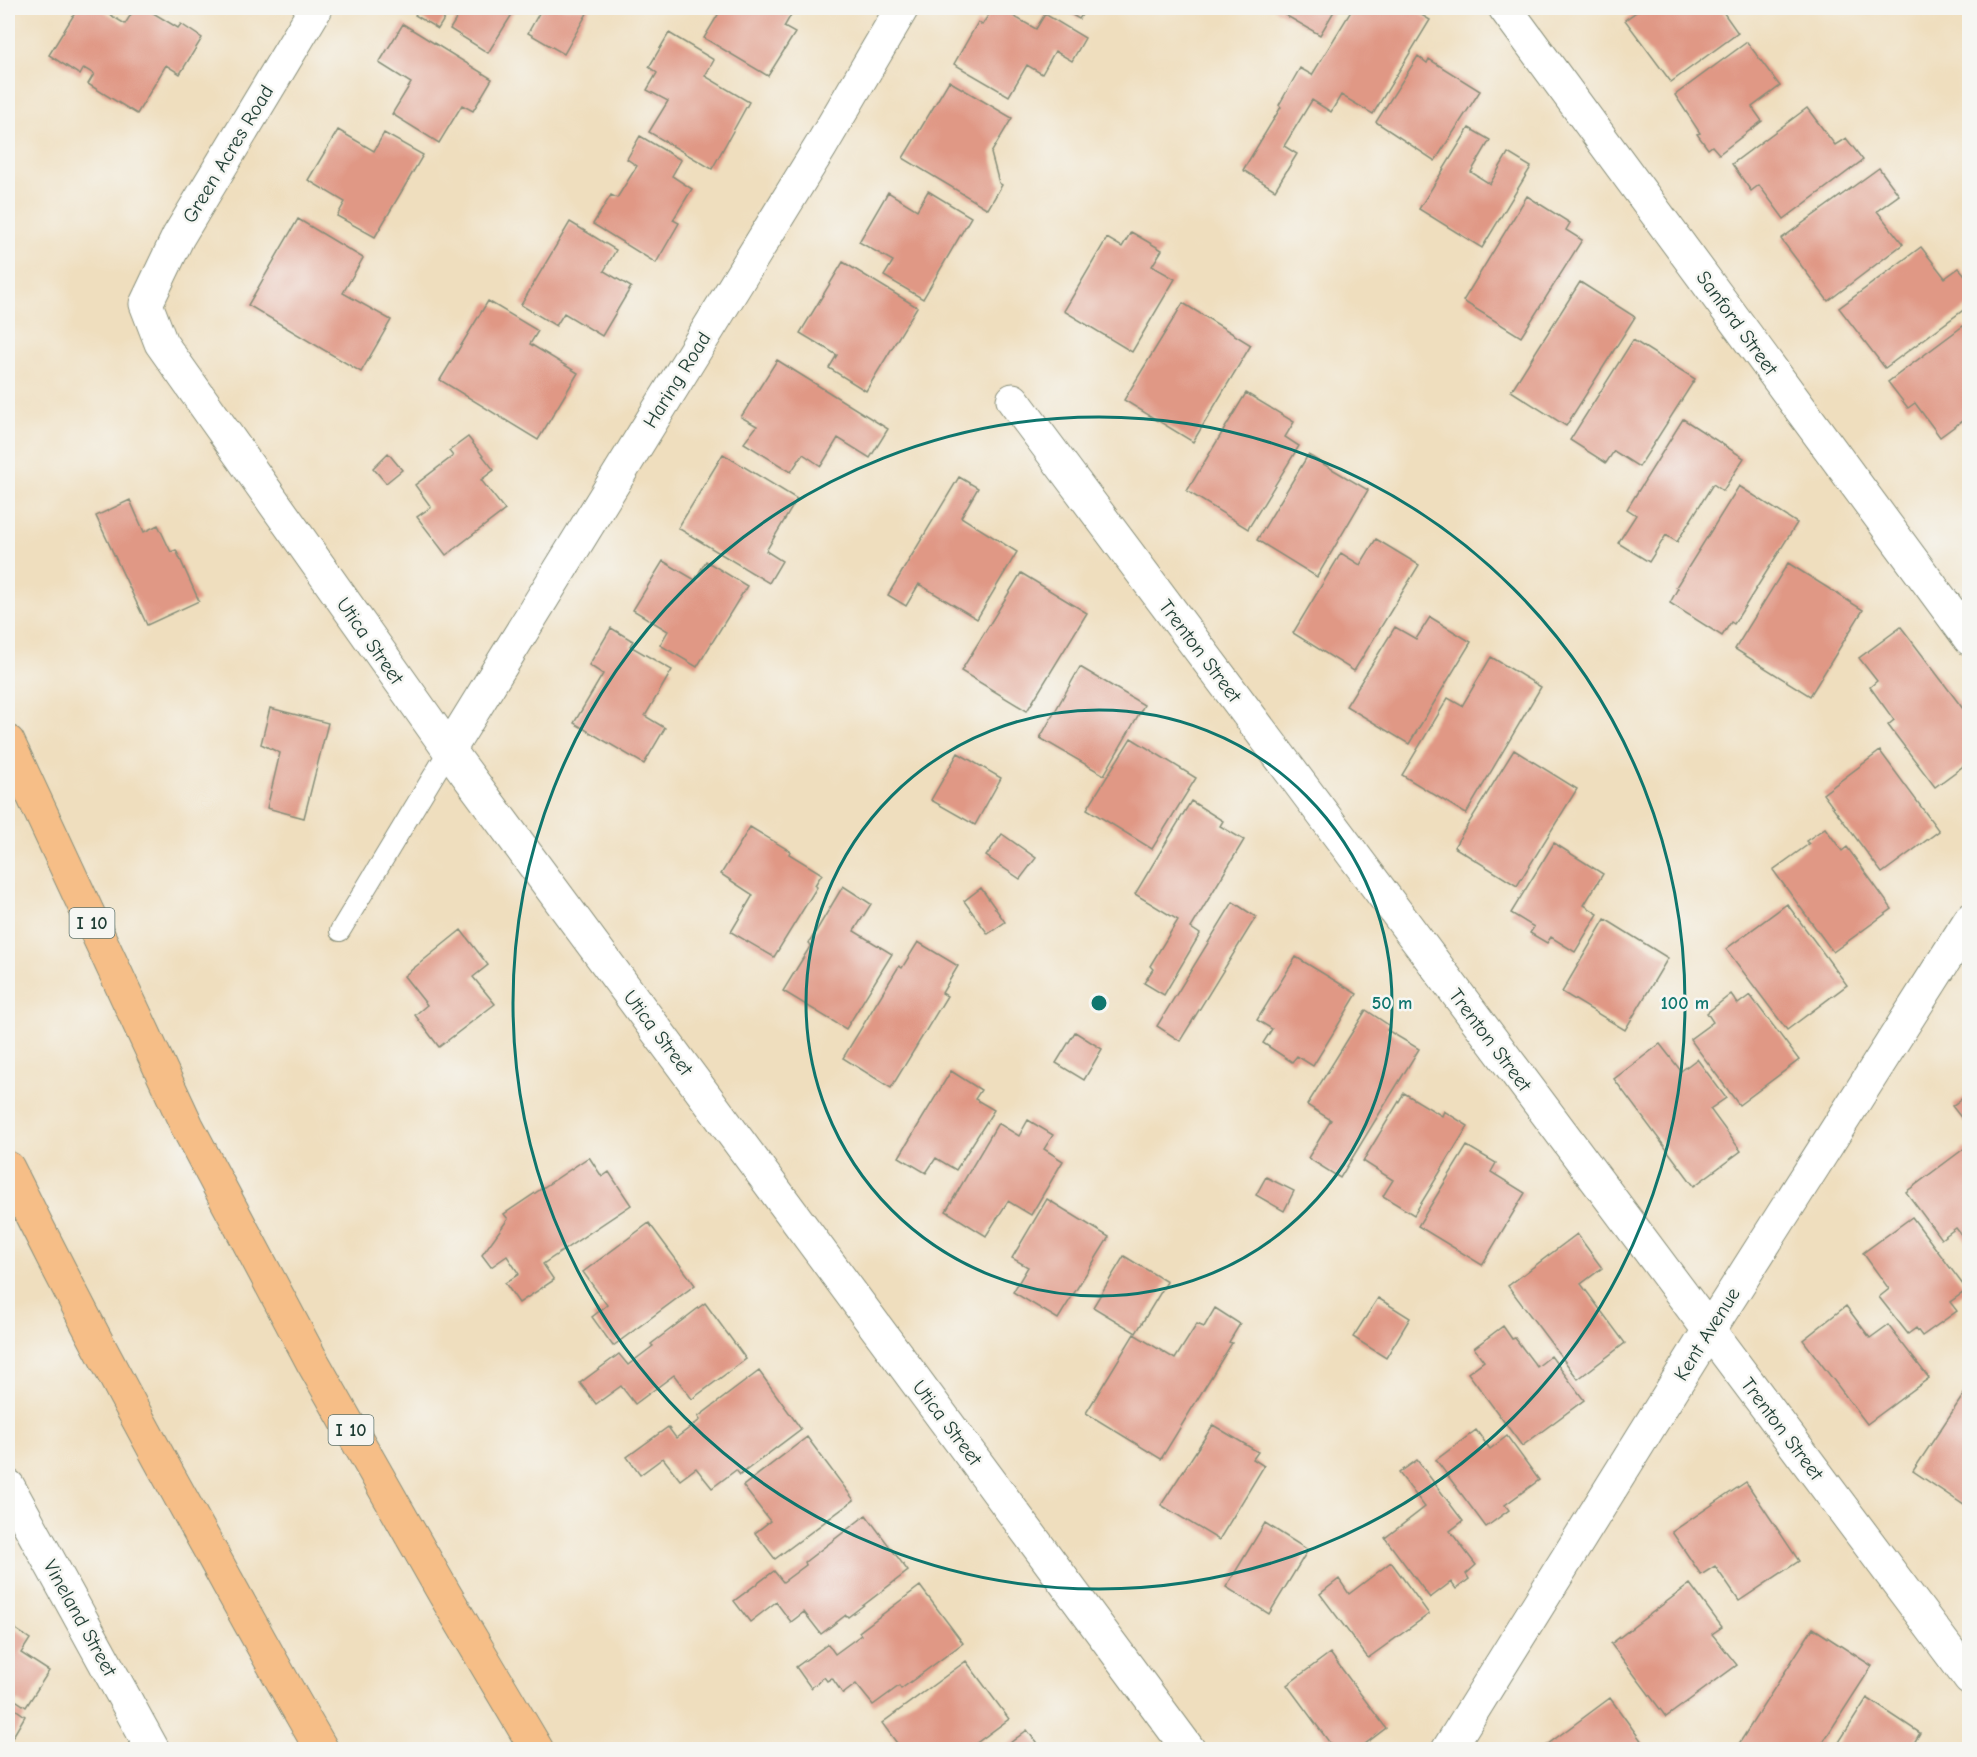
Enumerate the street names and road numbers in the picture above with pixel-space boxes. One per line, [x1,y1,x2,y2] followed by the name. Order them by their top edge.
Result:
[178,81,278,227] street label: Green Acres Road
[1692,267,1783,381] street label: Sanford Street
[638,328,716,432] street label: Haring Road
[332,593,409,690] street label: Utica Street
[1154,595,1247,708] street label: Trenton Street
[70,908,115,938] road number: I 10
[1444,984,1537,1097] street label: Trenton Street
[618,986,698,1081] street label: Utica Street
[1669,1283,1745,1385] street label: Kent Avenue
[1736,1373,1829,1486] street label: Trenton Street
[907,1376,987,1471] street label: Utica Street
[328,1415,374,1445] road number: I 10
[39,1556,122,1681] street label: Vineland Street

